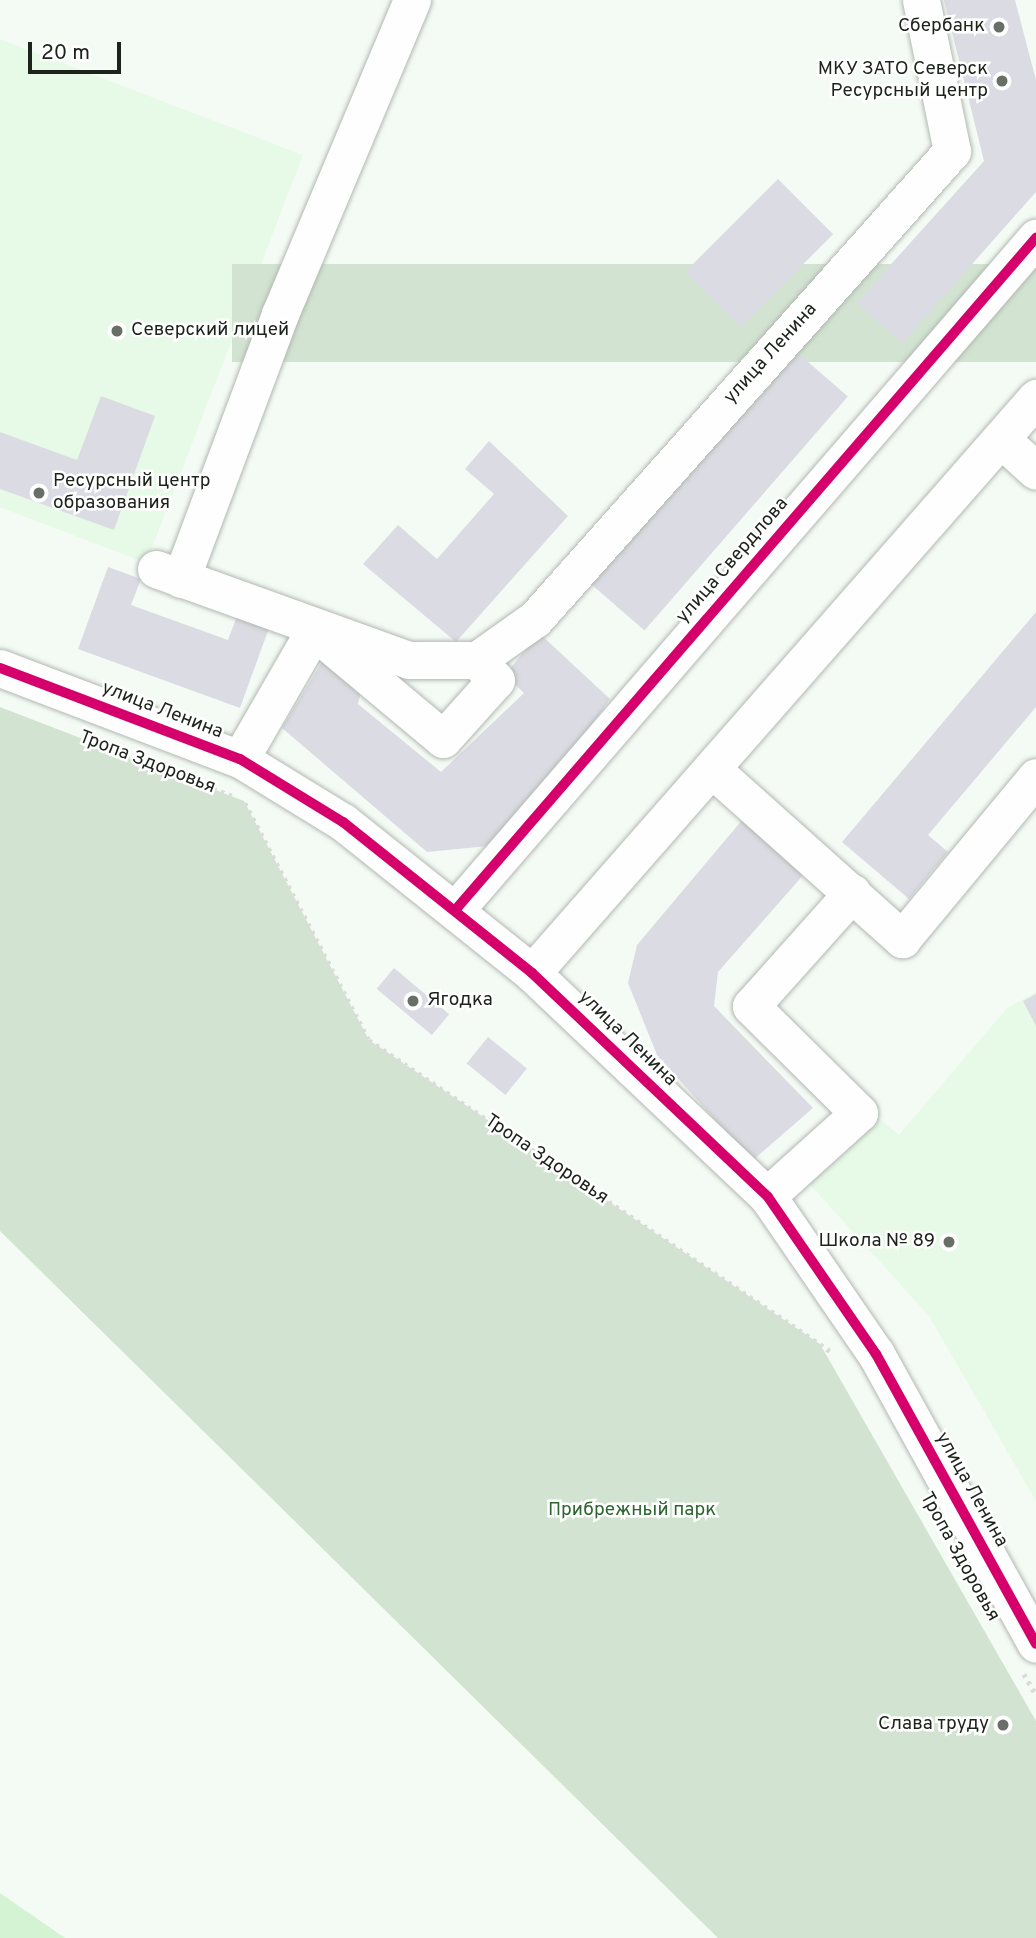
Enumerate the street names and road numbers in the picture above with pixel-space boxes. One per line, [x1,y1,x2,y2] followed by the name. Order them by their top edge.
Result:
[720,299,822,409] street label: улица Ленина
[672,493,794,629] street label: улица Свердлова
[98,677,226,745] street label: улица Ленина
[76,727,218,799] street label: Тропа Здоровья
[573,986,681,1092] street label: улица Ленина
[480,1110,612,1210] street label: Тропа Здоровья
[930,1428,1012,1552] street label: улица Ленина
[914,1488,1004,1626] street label: Тропа Здоровья

